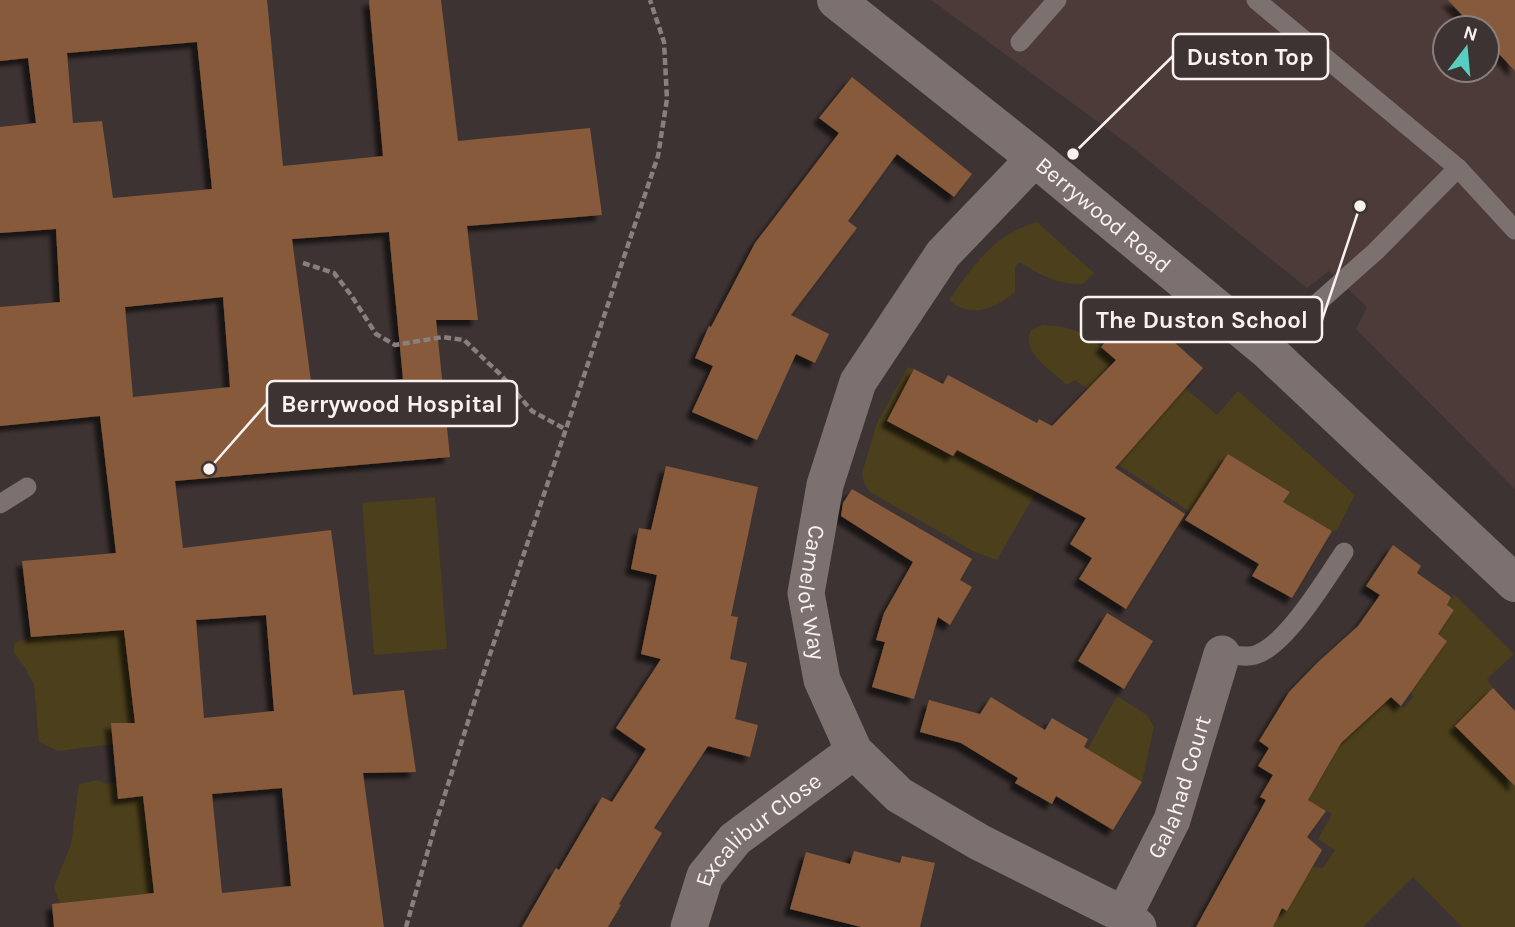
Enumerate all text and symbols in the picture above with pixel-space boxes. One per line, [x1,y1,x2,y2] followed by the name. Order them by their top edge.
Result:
[1431,14,1501,84] north arrow
[1461,21,1480,46] text: N
[1173,34,1328,79] callout: Duston Top
[1186,43,1314,71] text: Duston Top
[1030,151,1176,279] street label: Berrywood Road
[1081,297,1322,342] callout: The Duston School
[1096,306,1308,334] text: The Duston School
[267,381,517,426] callout: Berrywood Hospital
[281,390,503,418] text: Berrywood Hospital
[792,523,831,663] street label: Camelot Way
[1142,712,1217,863] street label: Galahad Court
[690,767,826,890] street label: Excalibur Close

